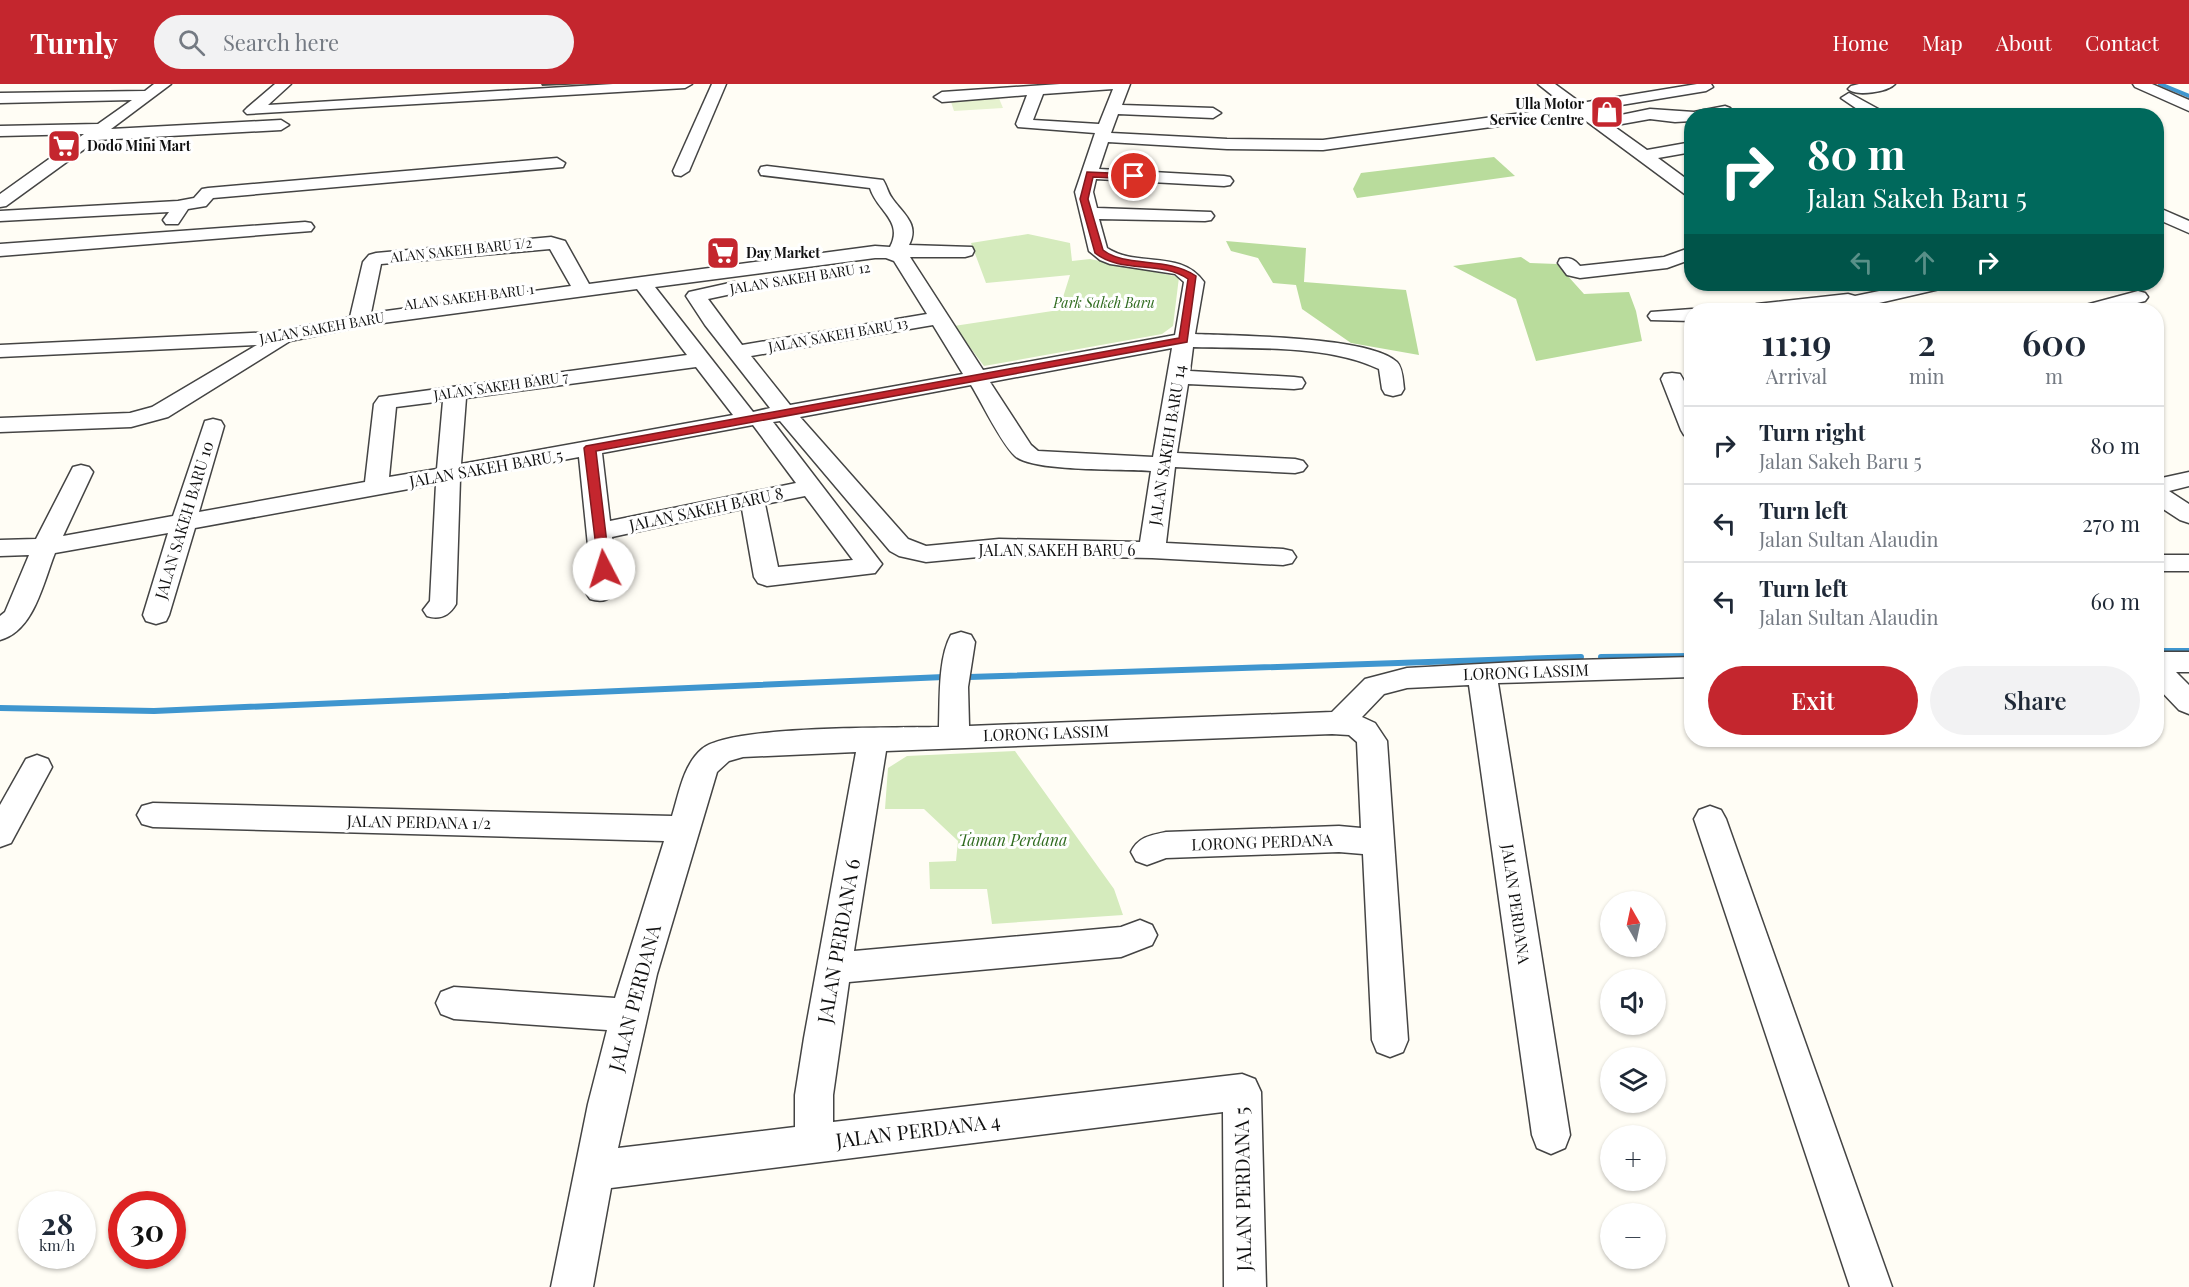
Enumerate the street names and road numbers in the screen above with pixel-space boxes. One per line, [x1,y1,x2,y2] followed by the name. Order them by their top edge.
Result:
[388,233,533,267] street label: ALAN SAKEH BARU 1/2
[727,257,872,298] street label: JALAN SAKEH BARU 12
[402,279,535,314] street label: ALAN SAKEH BARU 1
[257,307,386,348] street label: JALAN SAKEH BARU
[766,313,909,356] street label: JALAN SAKEH BARU 13
[1143,363,1190,528] street label: JALAN SAKEH BARU 14
[431,367,570,405] street label: JALAN SAKEH BARU 7
[149,438,218,602] street label: JALAN SAKEH BARU 10
[407,444,564,492] street label: JALAN SAKEH BARU 5
[626,482,785,535] street label: JALAN SAKEH BARU 8
[978,539,1135,560] street label: JALAN SAKEH BARU 6
[1463,659,1589,684] street label: LORONG LASSIM
[983,720,1109,745] street label: LORONG LASSIM
[346,810,491,833] street label: JALAN PERDANA 1/2
[1191,829,1334,854] street label: LORONG PERDANA
[1498,842,1535,966] street label: JALAN PERDANA
[810,856,865,1026] street label: JALAN PERDANA 6
[601,921,666,1075] street label: JALAN PERDANA
[833,1106,1002,1153] street label: JALAN PERDANA 4
[1227,1107,1256,1273] street label: JALAN PERDANA 5

